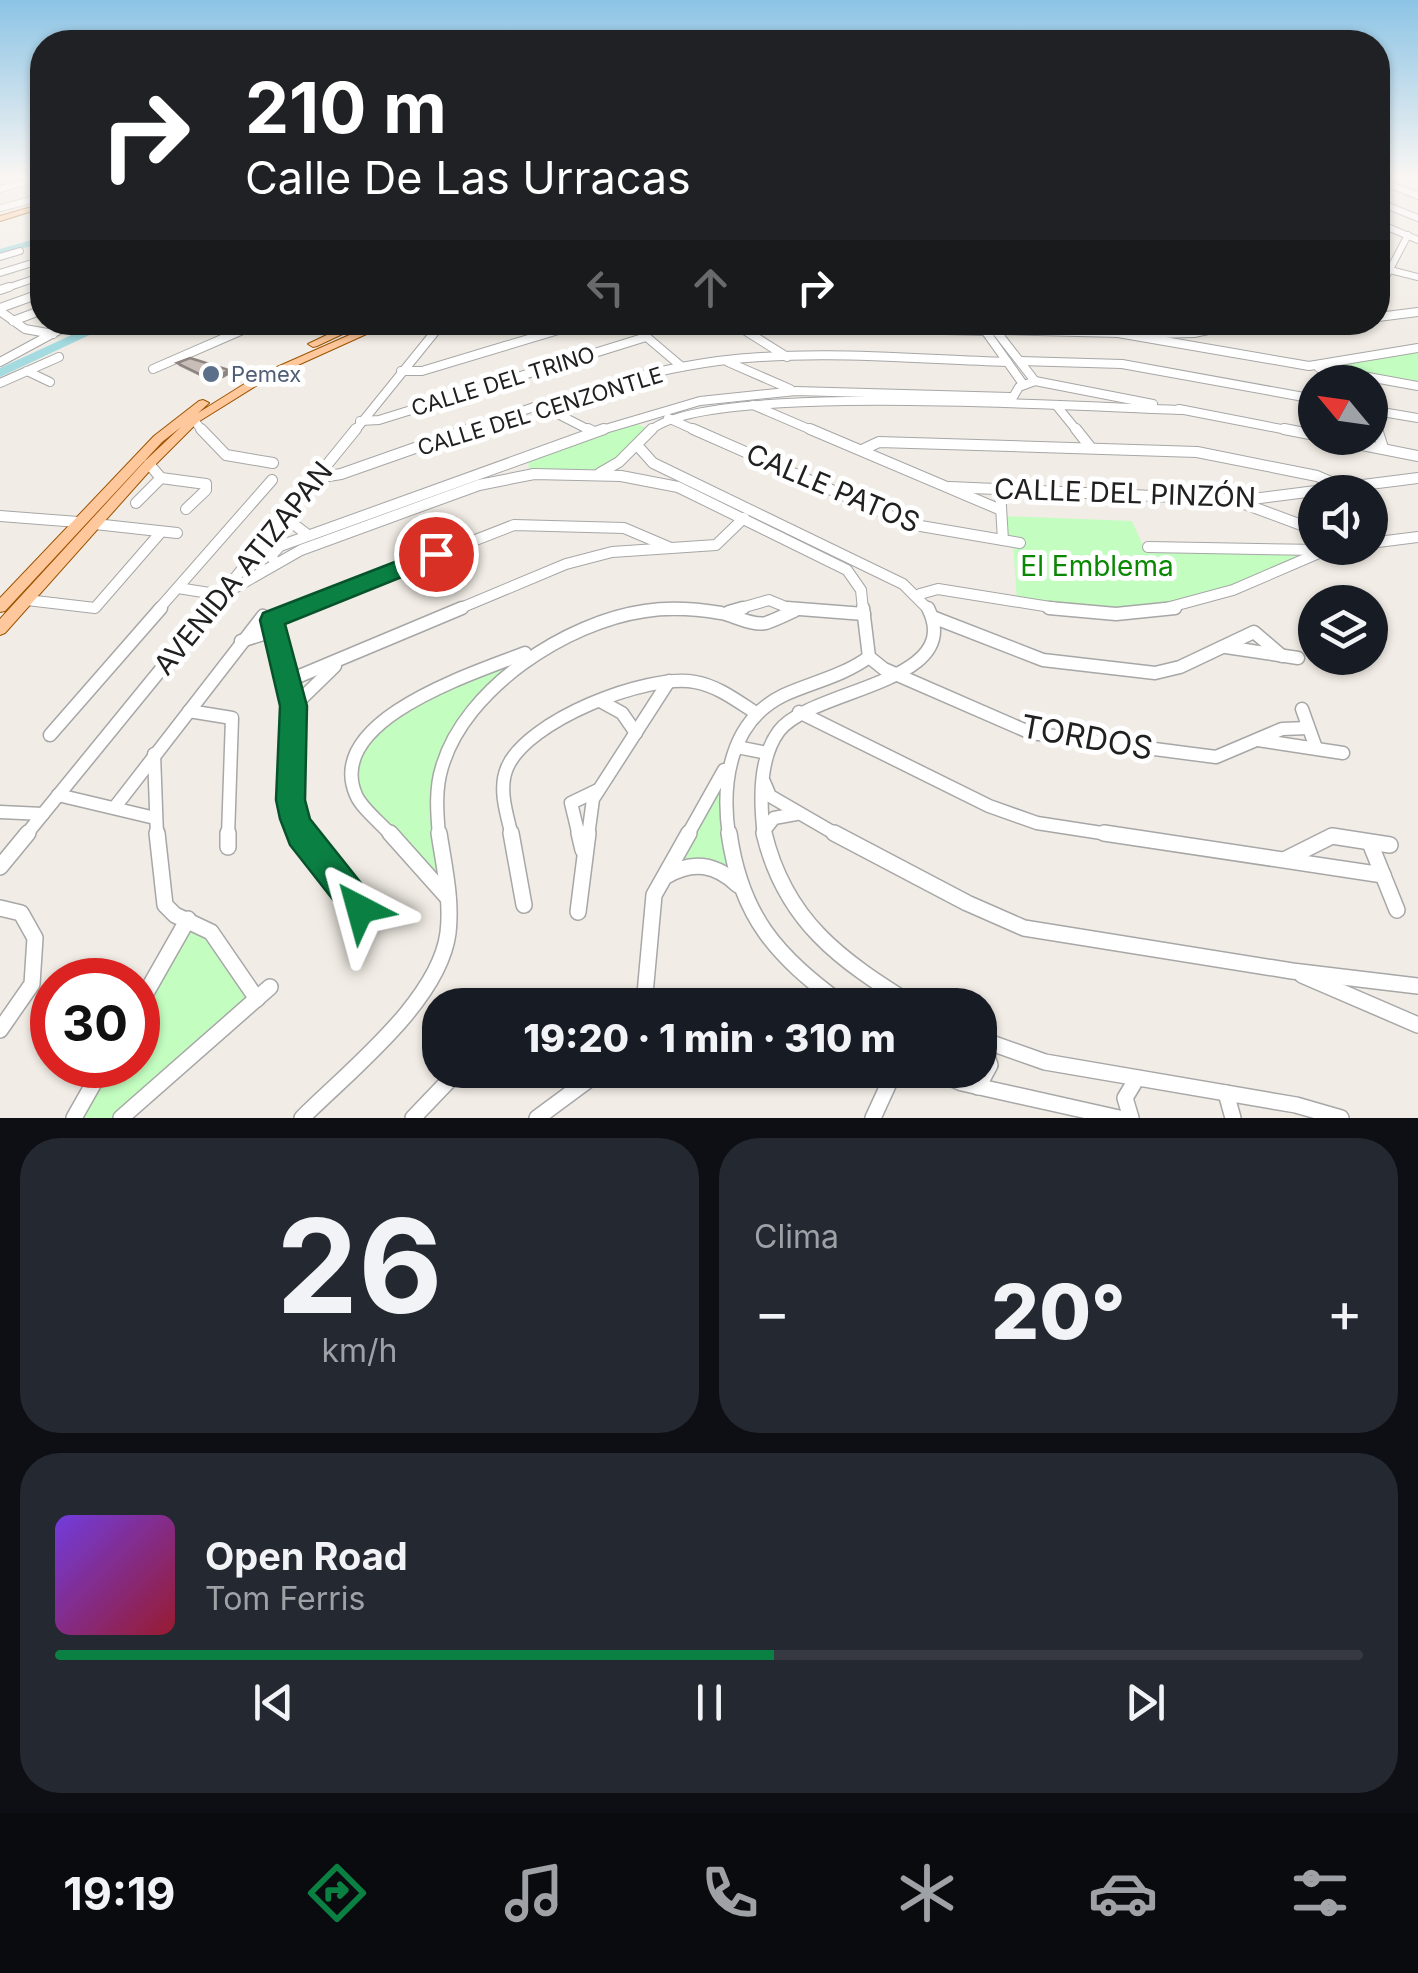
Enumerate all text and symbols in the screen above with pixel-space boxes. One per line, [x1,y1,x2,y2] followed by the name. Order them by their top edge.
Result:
[245,65,447,150] text: 210 m
[80,70,210,200] icon: right
[245,150,691,205] text: Calle De Las Urracas
[578,260,633,315] icon: left
[683,260,738,315] icon: ahead
[788,260,843,315] icon: right
[408,341,598,421] street label: CALLE DEL TRINO
[231,361,301,387] place label: Pemex
[414,361,666,461] street label: CALLE DEL CENZONTLE
[200,363,222,385] marker: Pemex
[1298,365,1388,455] north arrow
[1298,365,1388,675] map controls
[741,436,925,540] street label: CALLE PATOS
[147,455,339,681] street label: AVENIDA ATIZAPAN
[993,471,1257,515] street label: CALLE DEL PINZÓN
[1298,475,1388,565] button: sound
[394,512,479,597] pin
[409,527,464,582] icon: arrive
[1020,549,1174,583] park label: El Emblema
[1298,585,1388,675] button: layers
[1018,706,1156,768] street label: TORDOS
[308,857,412,961] position arrow
[30,958,160,1088] speed limit sign: 30
[523,1015,896,1061] text: 19:20 · 1 min · 310 m
[276,1187,443,1344] text: 26
[754,1217,839,1256] text: Clima
[991,1266,1126,1357] text: 20°
[754,1279,790,1345] text: −
[1327,1279,1363,1345] text: +
[321,1331,398,1370] text: km/h
[205,1533,408,1579] text: Open Road
[205,1579,365,1618] text: Tom Ferris
[246,1675,301,1730] icon: previous
[682,1675,737,1730] icon: pause
[1118,1675,1173,1730] icon: next
[302,1858,372,1928] icon: directions
[499,1858,569,1928] icon: music
[695,1858,765,1928] icon: phone
[892,1858,962,1928] icon: climate
[1088,1858,1158,1928] icon: car
[1285,1858,1355,1928] icon: filters
[63,1866,176,1921] text: 19:19

